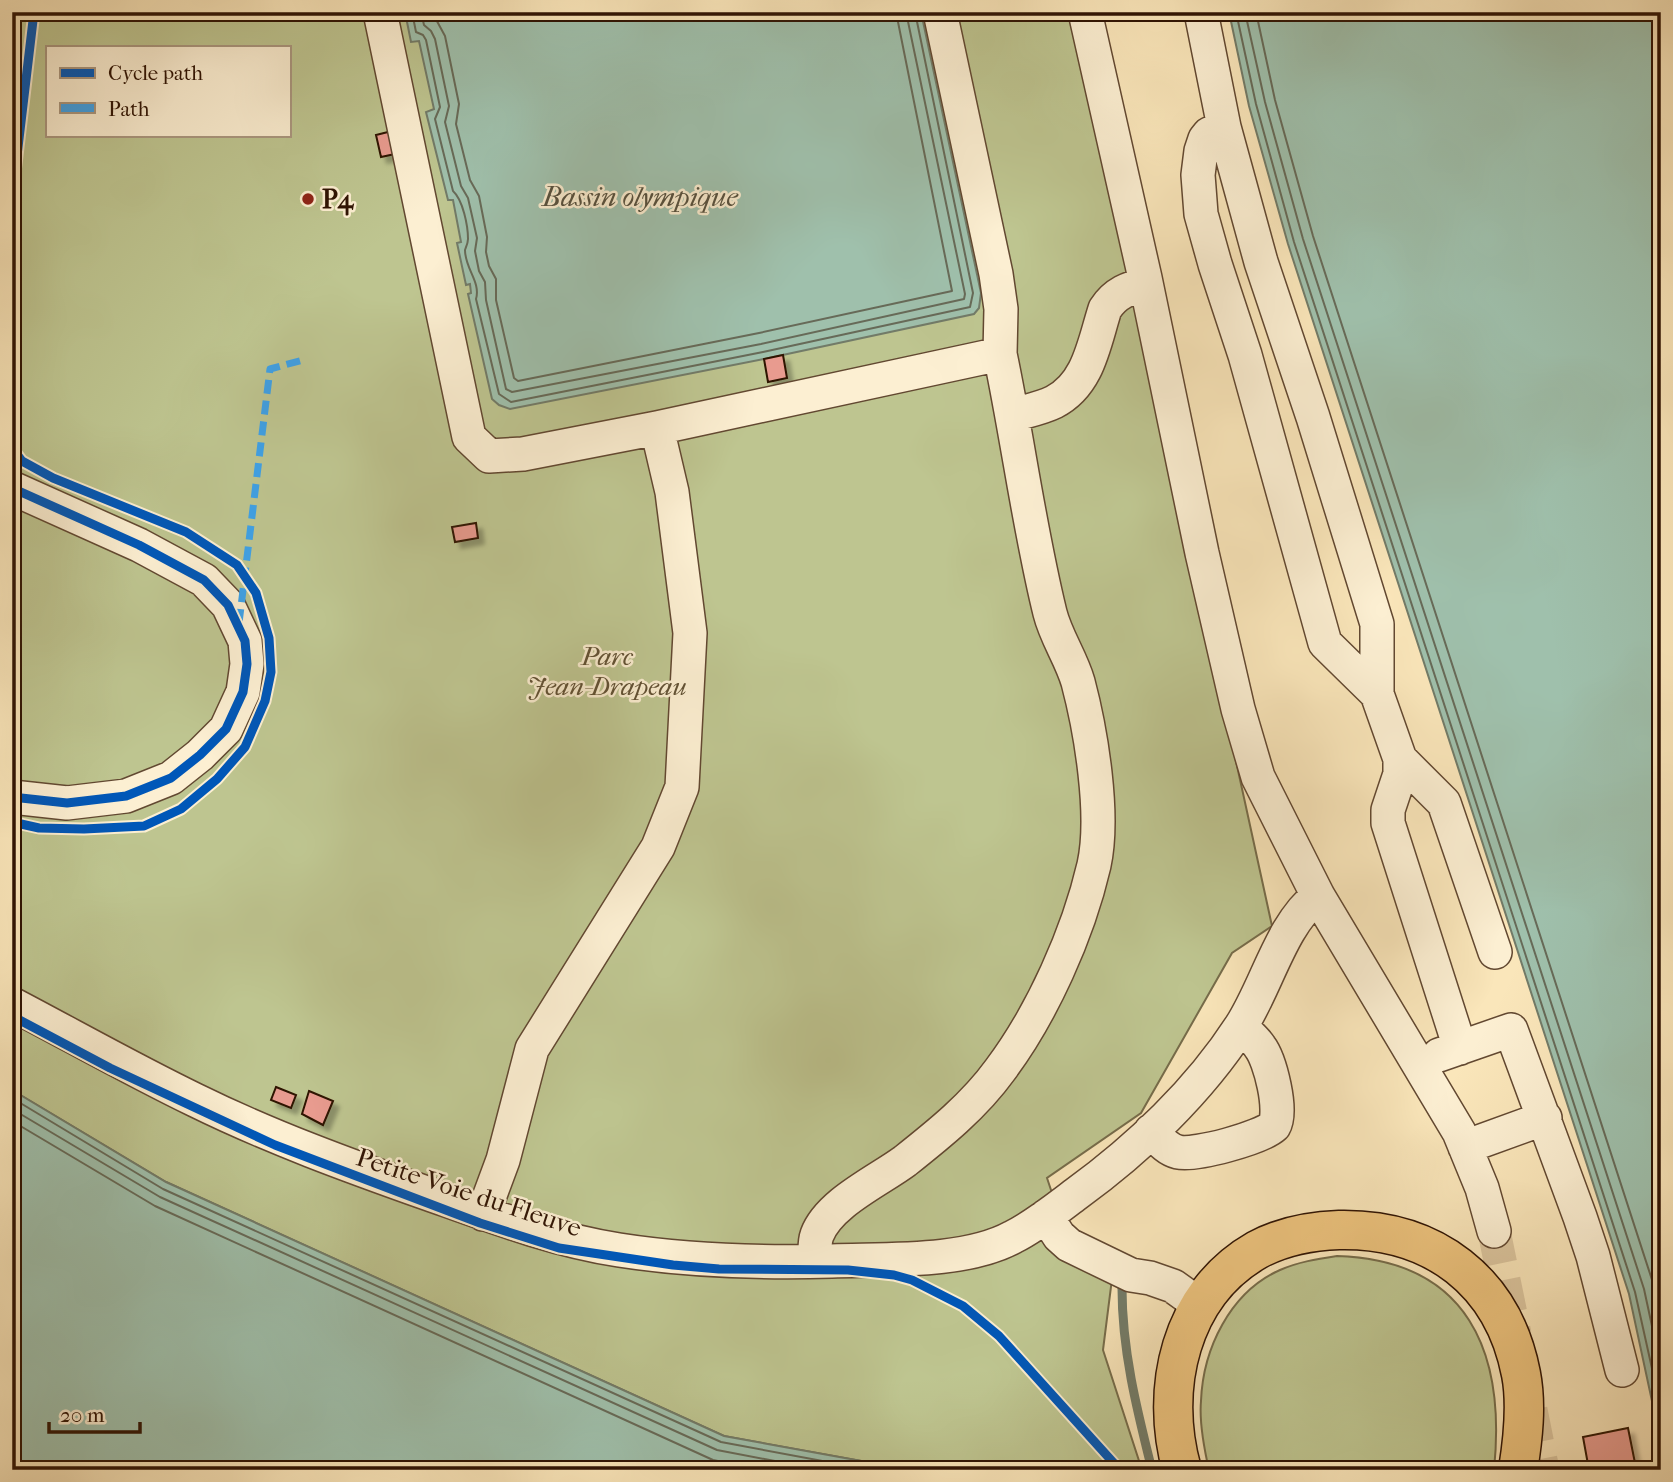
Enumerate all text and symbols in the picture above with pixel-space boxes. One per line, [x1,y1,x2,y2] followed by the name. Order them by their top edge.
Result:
[46,46,290,136] legend
[108,61,203,85] text: Cycle path
[108,97,150,121] text: Path
[540,180,738,213] water label: Bassin olympique
[322,184,355,216] place label: P4
[300,191,316,207] marker: P4
[527,641,687,702] park label: Parc Jean-Drapeau
[352,1141,586,1244] street label: Petite Voie du Fleuve
[49,1391,140,1435] scale bar
[60,1403,105,1427] text: 20 m

